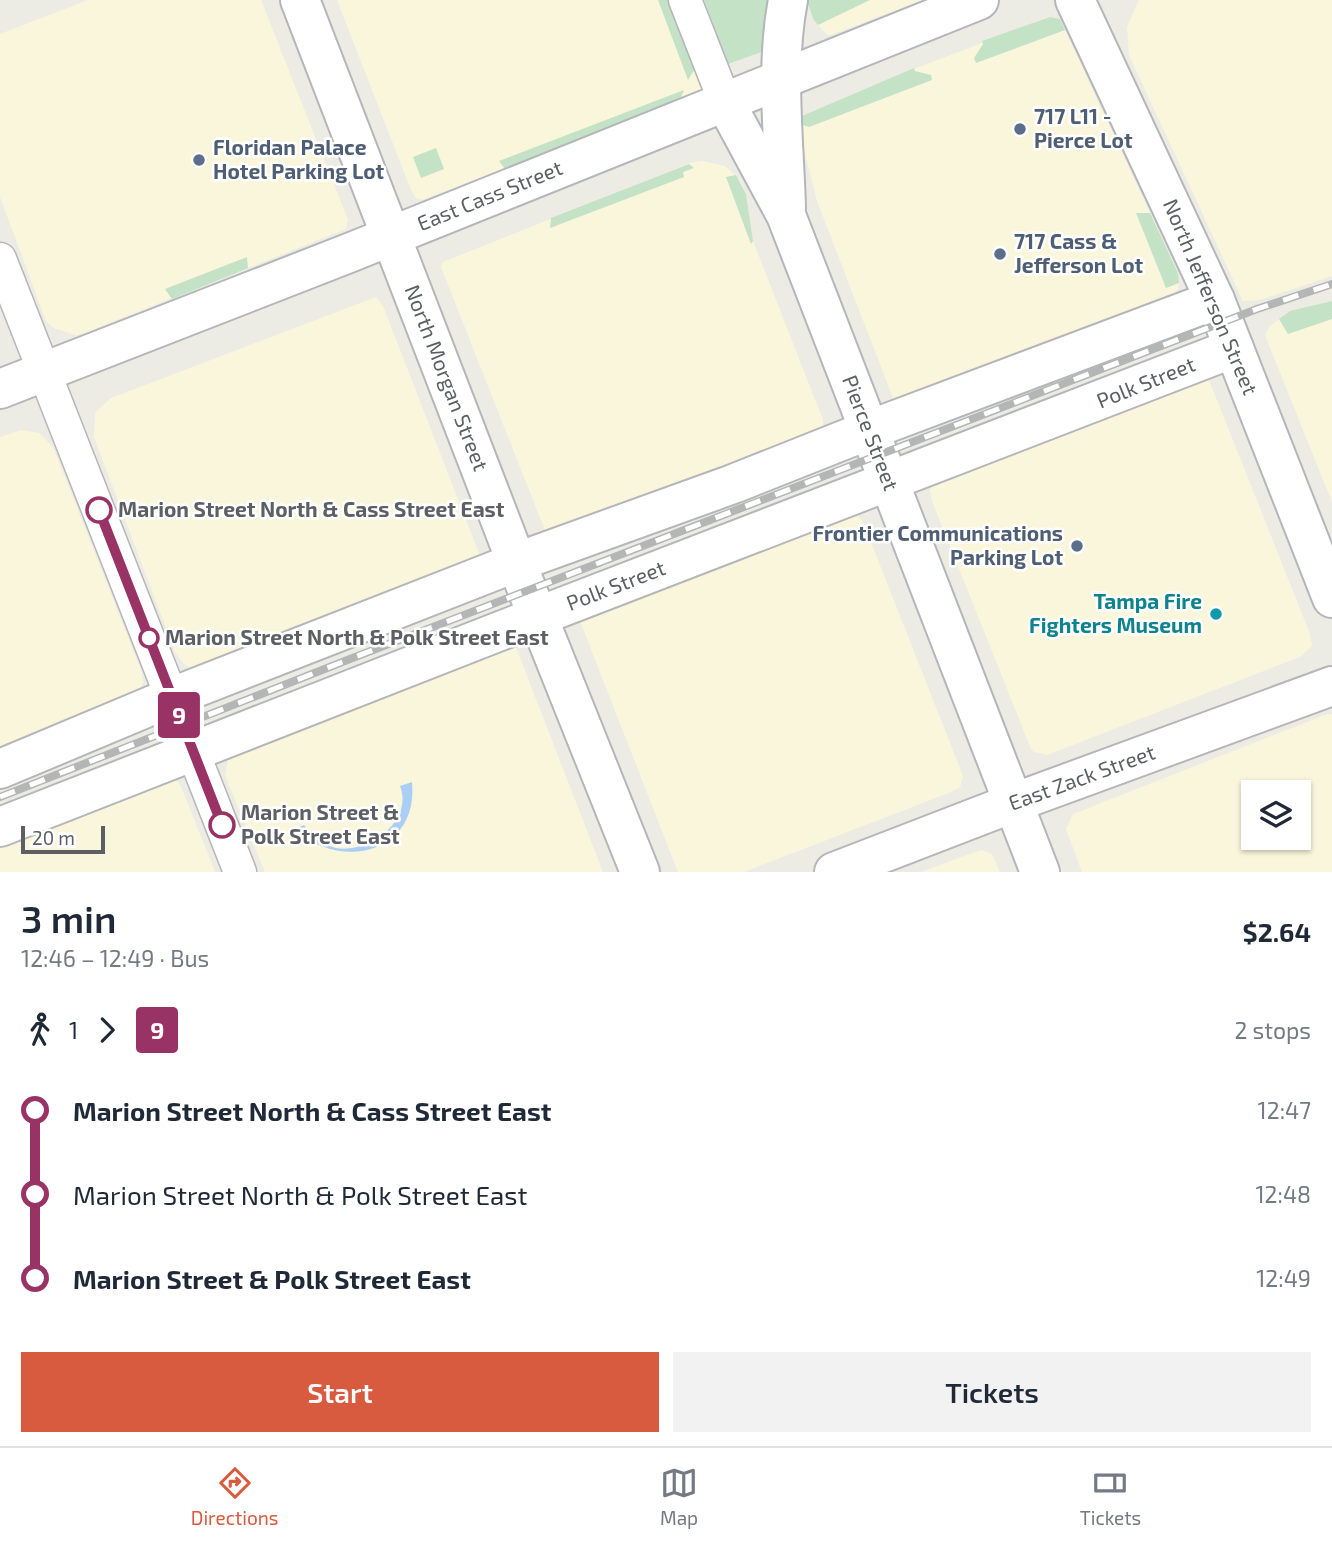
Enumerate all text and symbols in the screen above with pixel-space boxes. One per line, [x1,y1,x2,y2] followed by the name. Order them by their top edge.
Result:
[1034,103,1133,152] place label: 717 L11 - Pierce Lot
[1012,121,1028,137] marker: 717 L11 - Pierce Lot
[213,134,385,183] place label: Floridan Palace Hotel Parking Lot
[191,152,207,168] marker: Floridan Palace Hotel Parking Lot
[413,154,566,235] street label: East Cass Street
[1159,195,1264,398] street label: North Jefferson Street
[1014,228,1144,277] place label: 717 Cass & Jefferson Lot
[992,246,1008,262] marker: 717 Cass & Jefferson Lot
[400,281,494,474] street label: North Morgan Street
[1093,351,1198,413] street label: Polk Street
[838,371,905,494] street label: Pierce Street
[118,496,505,521] place label: Marion Street North & Cass Street East
[86,497,112,523] marker: Marion Street North & Cass Street East
[813,520,1063,569] place label: Frontier Communications Parking Lot
[1069,538,1085,554] marker: Frontier Communications Parking Lot
[562,554,668,615] street label: Polk Street
[1029,588,1202,637] place label: Tampa Fire Fighters Museum
[1208,606,1224,622] marker: Tampa Fire Fighters Museum
[165,624,549,649] place label: Marion Street North & Polk Street East
[139,628,159,648] marker: Marion Street North & Polk Street East
[156,692,202,738] line badge: 9
[172,700,186,729] text: 9
[1005,739,1158,815] street label: East Zack Street
[1241,780,1311,850] map controls
[1241,780,1311,850] button: layers
[241,799,400,848] place label: Marion Street & Polk Street East
[209,812,235,838] marker: Marion Street & Polk Street East
[21,823,105,855] scale bar
[32,826,75,849] text: 20 m
[21,895,117,941] text: 3 min
[1243,916,1311,947] text: $2.64
[21,944,209,972] text: 12:46 – 12:49 · Bus
[21,1011,59,1049] icon: walk
[88,1011,126,1049] icon: forward
[150,1015,164,1044] text: 9
[69,1016,78,1044] text: 1
[1234,1016,1311,1044] text: 2 stops
[73,1095,551,1126] text: Marion Street North & Cass Street East
[1258,1096,1311,1124] text: 12:47
[73,1179,527,1210] text: Marion Street North & Polk Street East
[1255,1180,1311,1208] text: 12:48
[73,1263,471,1294] text: Marion Street & Polk Street East
[1256,1264,1311,1292] text: 12:49
[21,1352,659,1432] button: Start
[673,1352,1311,1432] button: Tickets
[191,1464,278,1529] tab: Directions
[660,1464,698,1529] tab: Map
[1080,1464,1141,1529] tab: Tickets

